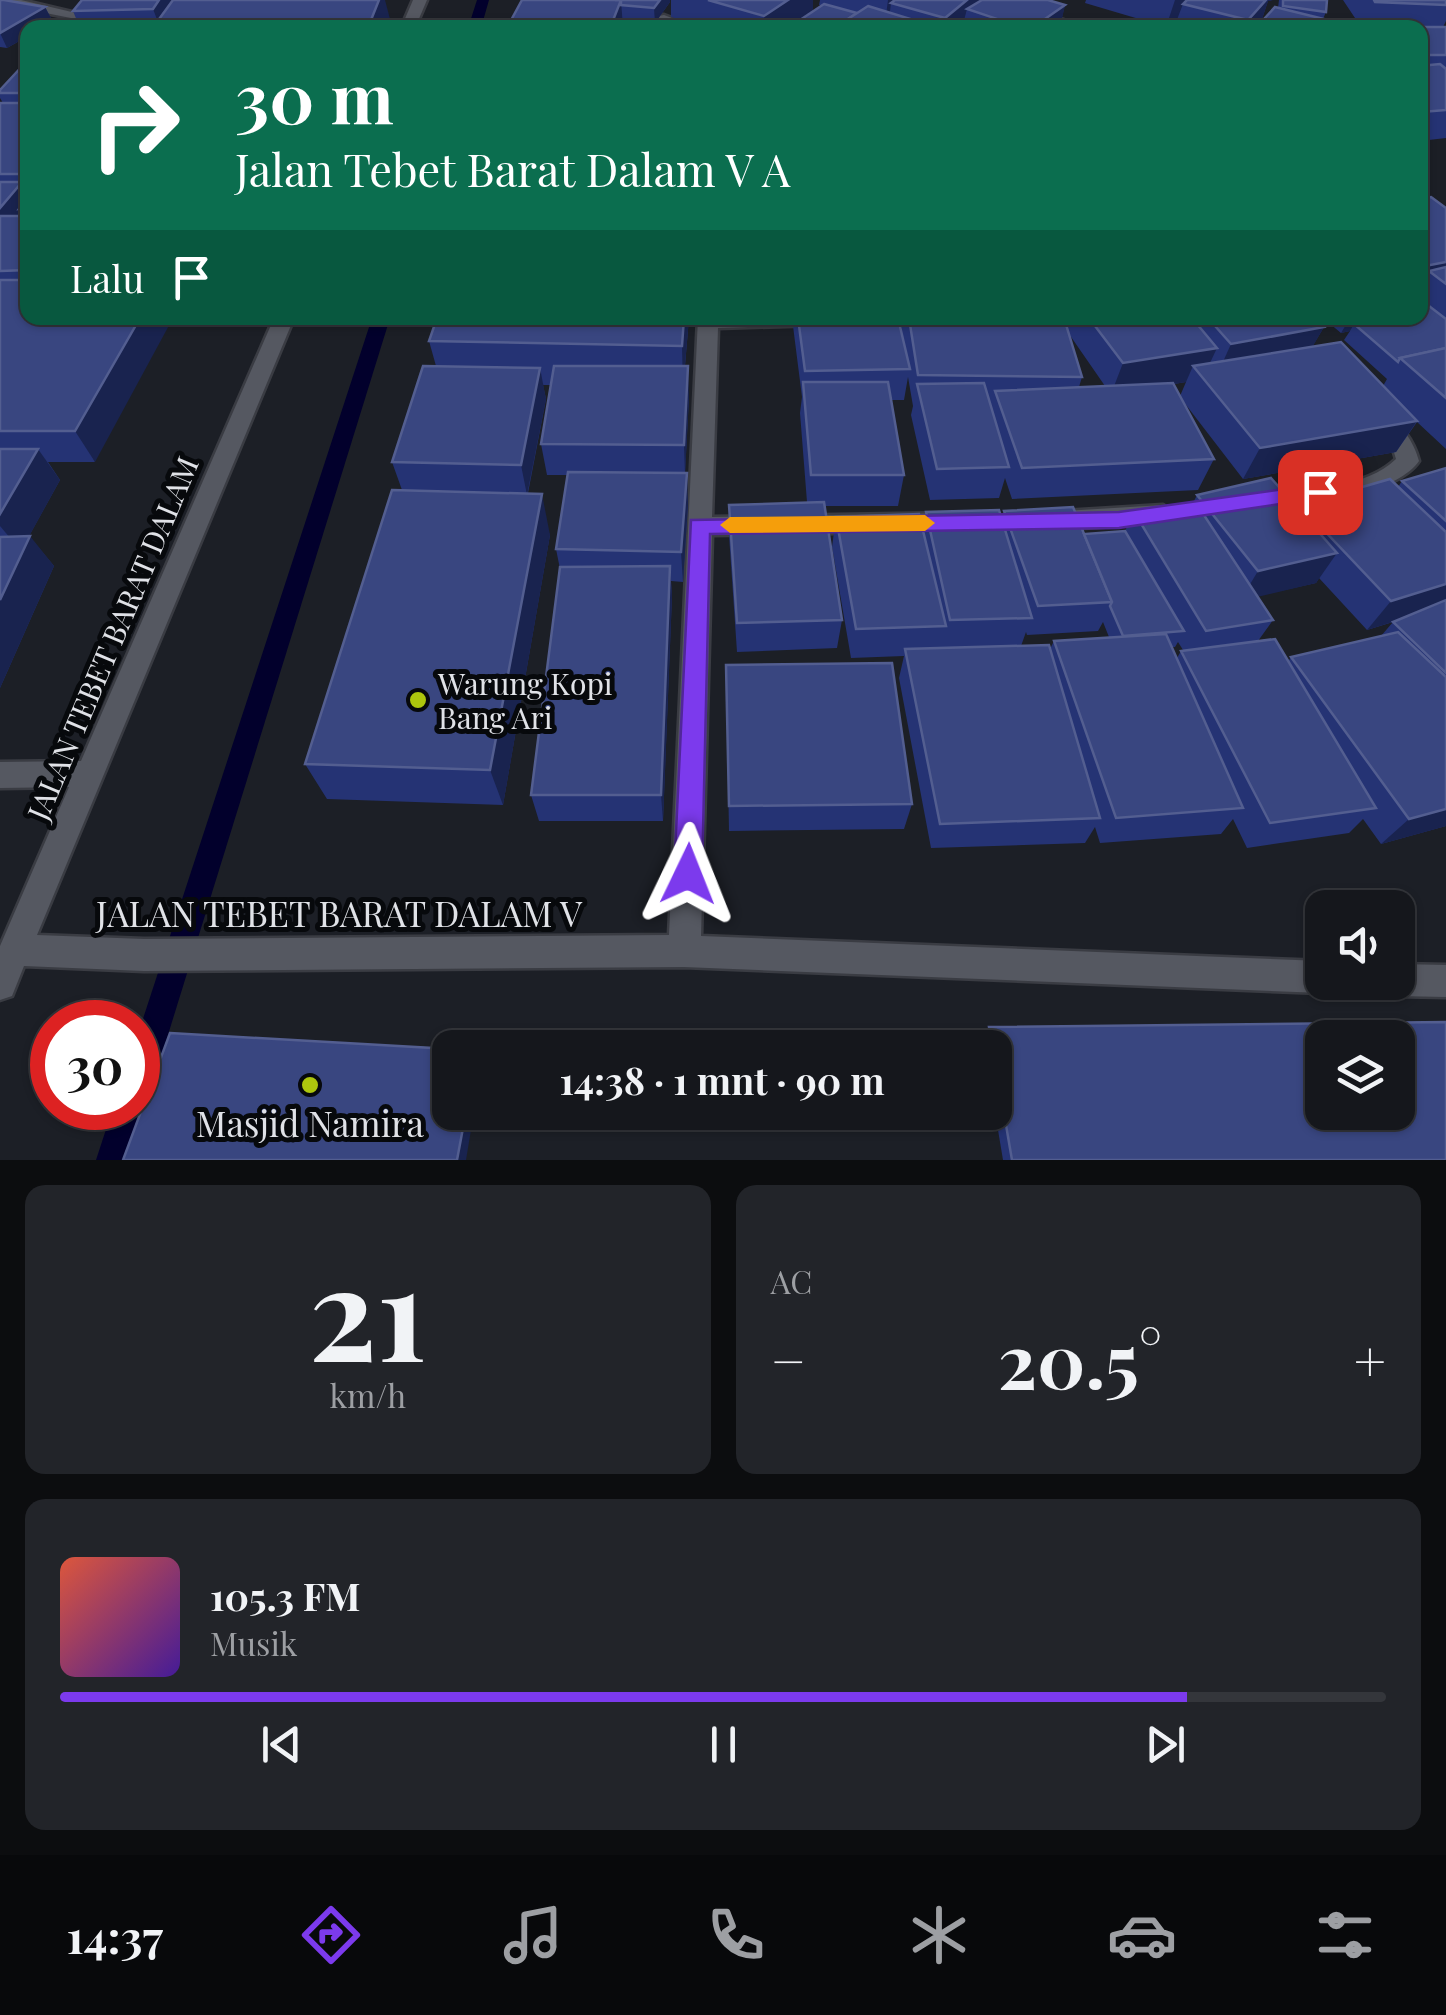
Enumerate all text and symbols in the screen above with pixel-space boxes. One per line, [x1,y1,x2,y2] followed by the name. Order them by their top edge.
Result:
[235,48,394,142] text: 30 m
[70,60,200,190] icon: right
[235,138,790,198] text: Jalan Tebet Barat Dalam V A
[164,250,219,305] icon: arrive
[70,252,144,303] text: Lalu
[17,450,207,827] street label: JALAN TEBET BARAT DALAM
[1278,450,1363,535] pin
[1293,465,1348,520] icon: arrive
[437,663,613,737] place label: Warung Kopi Bang Ari
[407,689,429,711] marker: Warung Kopi Bang Ari
[636,822,740,926] position arrow
[95,889,583,936] street label: JALAN TEBET BARAT DALAM V
[1305,890,1415,1130] map controls
[1305,890,1415,1000] button: sound
[30,1000,160,1130] speed limit sign: 30
[1305,1020,1415,1130] button: layers
[559,1054,885,1105] text: 14:38 · 1 mnt · 90 m
[299,1074,321,1096] marker: Masjid Namira
[196,1099,424,1146] place label: Masjid Namira
[309,1221,427,1395] text: 21
[771,1259,812,1302] text: AC
[998,1308,1162,1408] text: 20.5°
[771,1322,806,1396] text: −
[1354,1322,1386,1396] text: +
[329,1373,406,1416] text: km/h
[210,1570,360,1621] text: 105.3 FM
[210,1621,297,1664] text: Musik
[254,1717,309,1772] icon: previous
[696,1717,751,1772] icon: pause
[1138,1717,1193,1772] icon: next
[296,1900,366,1970] icon: directions
[498,1900,568,1970] icon: music
[701,1900,771,1970] icon: phone
[904,1900,974,1970] icon: climate
[1107,1900,1177,1970] icon: car
[1310,1900,1380,1970] icon: filters
[66,1905,163,1965] text: 14:37

